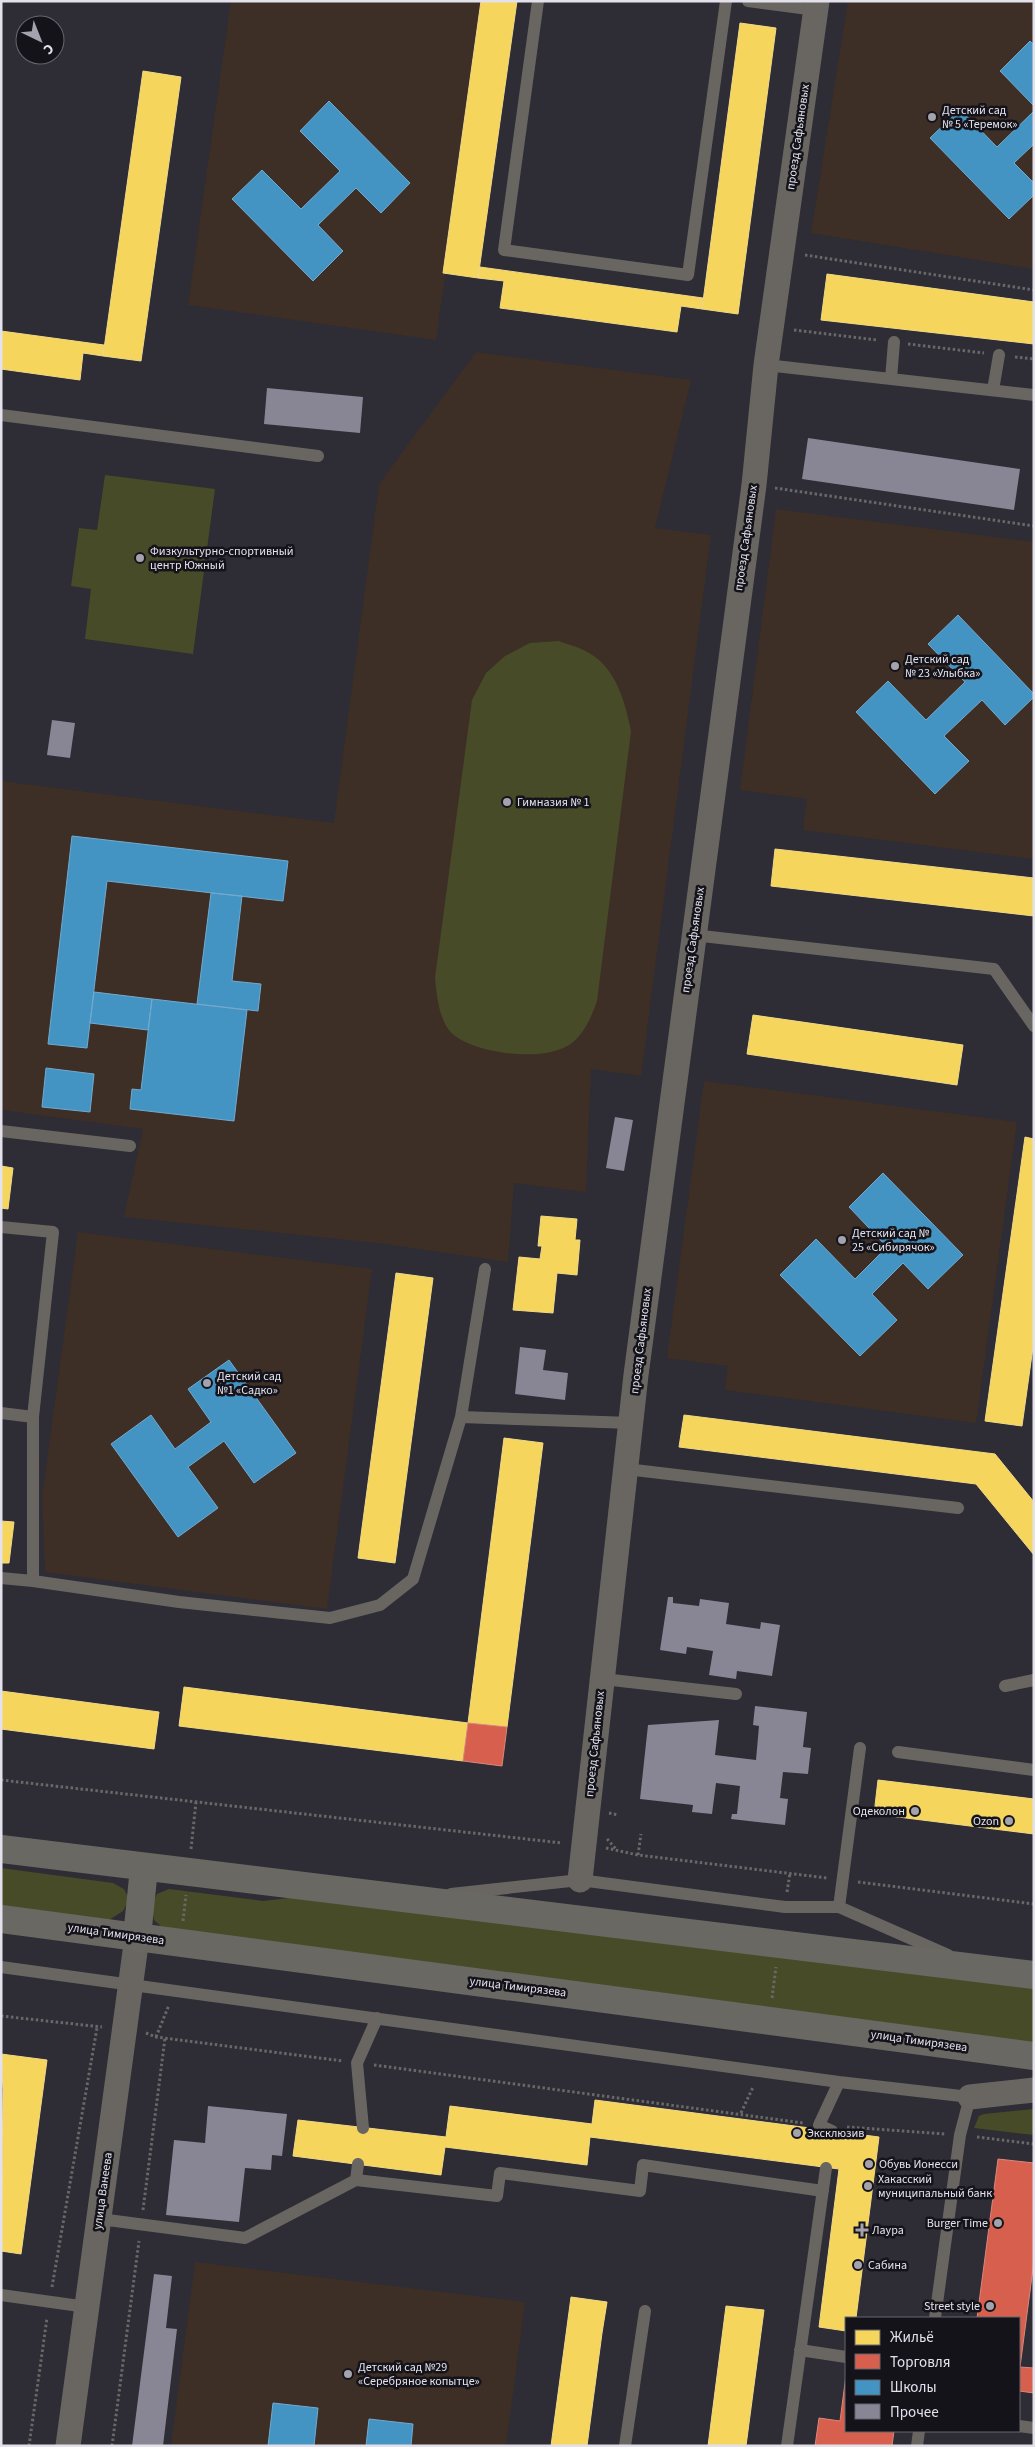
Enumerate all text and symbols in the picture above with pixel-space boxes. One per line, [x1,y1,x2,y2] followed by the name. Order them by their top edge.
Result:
[15,15,65,65] north arrow
[38,39,58,59] text: С
[782,82,814,191] street label: проезд Сафьяновых
[942,102,1017,133] place label: Детский сад № 5 «Теремок»
[926,111,938,123] marker: Детский сад № 5 «Теремок»
[730,483,762,592] street label: проезд Сафьяновых
[150,543,294,574] place label: Физкультурно-спортивный центр Южный
[134,552,146,564] marker: Физкультурно-спортивный центр Южный
[905,651,980,682] place label: Детский сад № 23 «Улыбка»
[889,660,901,672] marker: Детский сад № 23 «Улыбка»
[517,794,589,811] place label: Гимназия № 1
[501,796,513,808] marker: Гимназия № 1
[677,885,709,994] street label: проезд Сафьяновых
[852,1225,935,1256] place label: Детский сад № 25 «Сибирячок»
[836,1234,848,1246] marker: Детский сад № 25 «Сибирячок»
[626,1286,656,1395] street label: проезд Сафьяновых
[217,1368,282,1399] place label: Детский сад №1 «Cадко»
[201,1377,213,1389] marker: Детский сад №1 «Cадко»
[581,1690,609,1798] street label: проезд Сафьяновых
[853,1803,905,1820] place label: Одеколон
[909,1805,921,1817] marker: Одеколон
[973,1813,999,1830] place label: Ozon
[1003,1815,1015,1827] marker: Ozon
[67,1919,165,1949] street label: улица Тимирязева
[469,1973,567,2001] street label: улица Тимирязева
[870,2026,968,2056] street label: улица Тимирязева
[807,2125,864,2142] place label: Эксклюзив
[791,2127,803,2139] marker: Эксклюзив
[89,2151,117,2231] street label: улица Ванеева
[879,2156,958,2173] place label: Обувь Ионесси
[863,2158,875,2170] marker: Обувь Ионесси
[878,2171,992,2202] place label: Хакасский муниципальный банк
[862,2180,874,2192] marker: Хакасский муниципальный банк
[927,2215,988,2232] place label: Burger Time
[992,2217,1004,2229] marker: Burger Time
[872,2222,904,2239] place label: Лаура
[856,2224,868,2236] marker: Лаура
[868,2257,907,2274] place label: Сабина
[852,2259,864,2271] marker: Сабина
[924,2298,980,2315] place label: Street style
[984,2300,996,2312] marker: Street style
[845,2317,1020,2432] legend
[890,2327,934,2348] text: Жильё
[890,2352,950,2373] text: Торговля
[358,2359,480,2390] place label: Детский сад №29 «Серебряное копытце»
[342,2368,354,2380] marker: Детский сад №29 «Серебряное копытце»
[890,2377,937,2398] text: Школы
[890,2402,939,2423] text: Прочее

